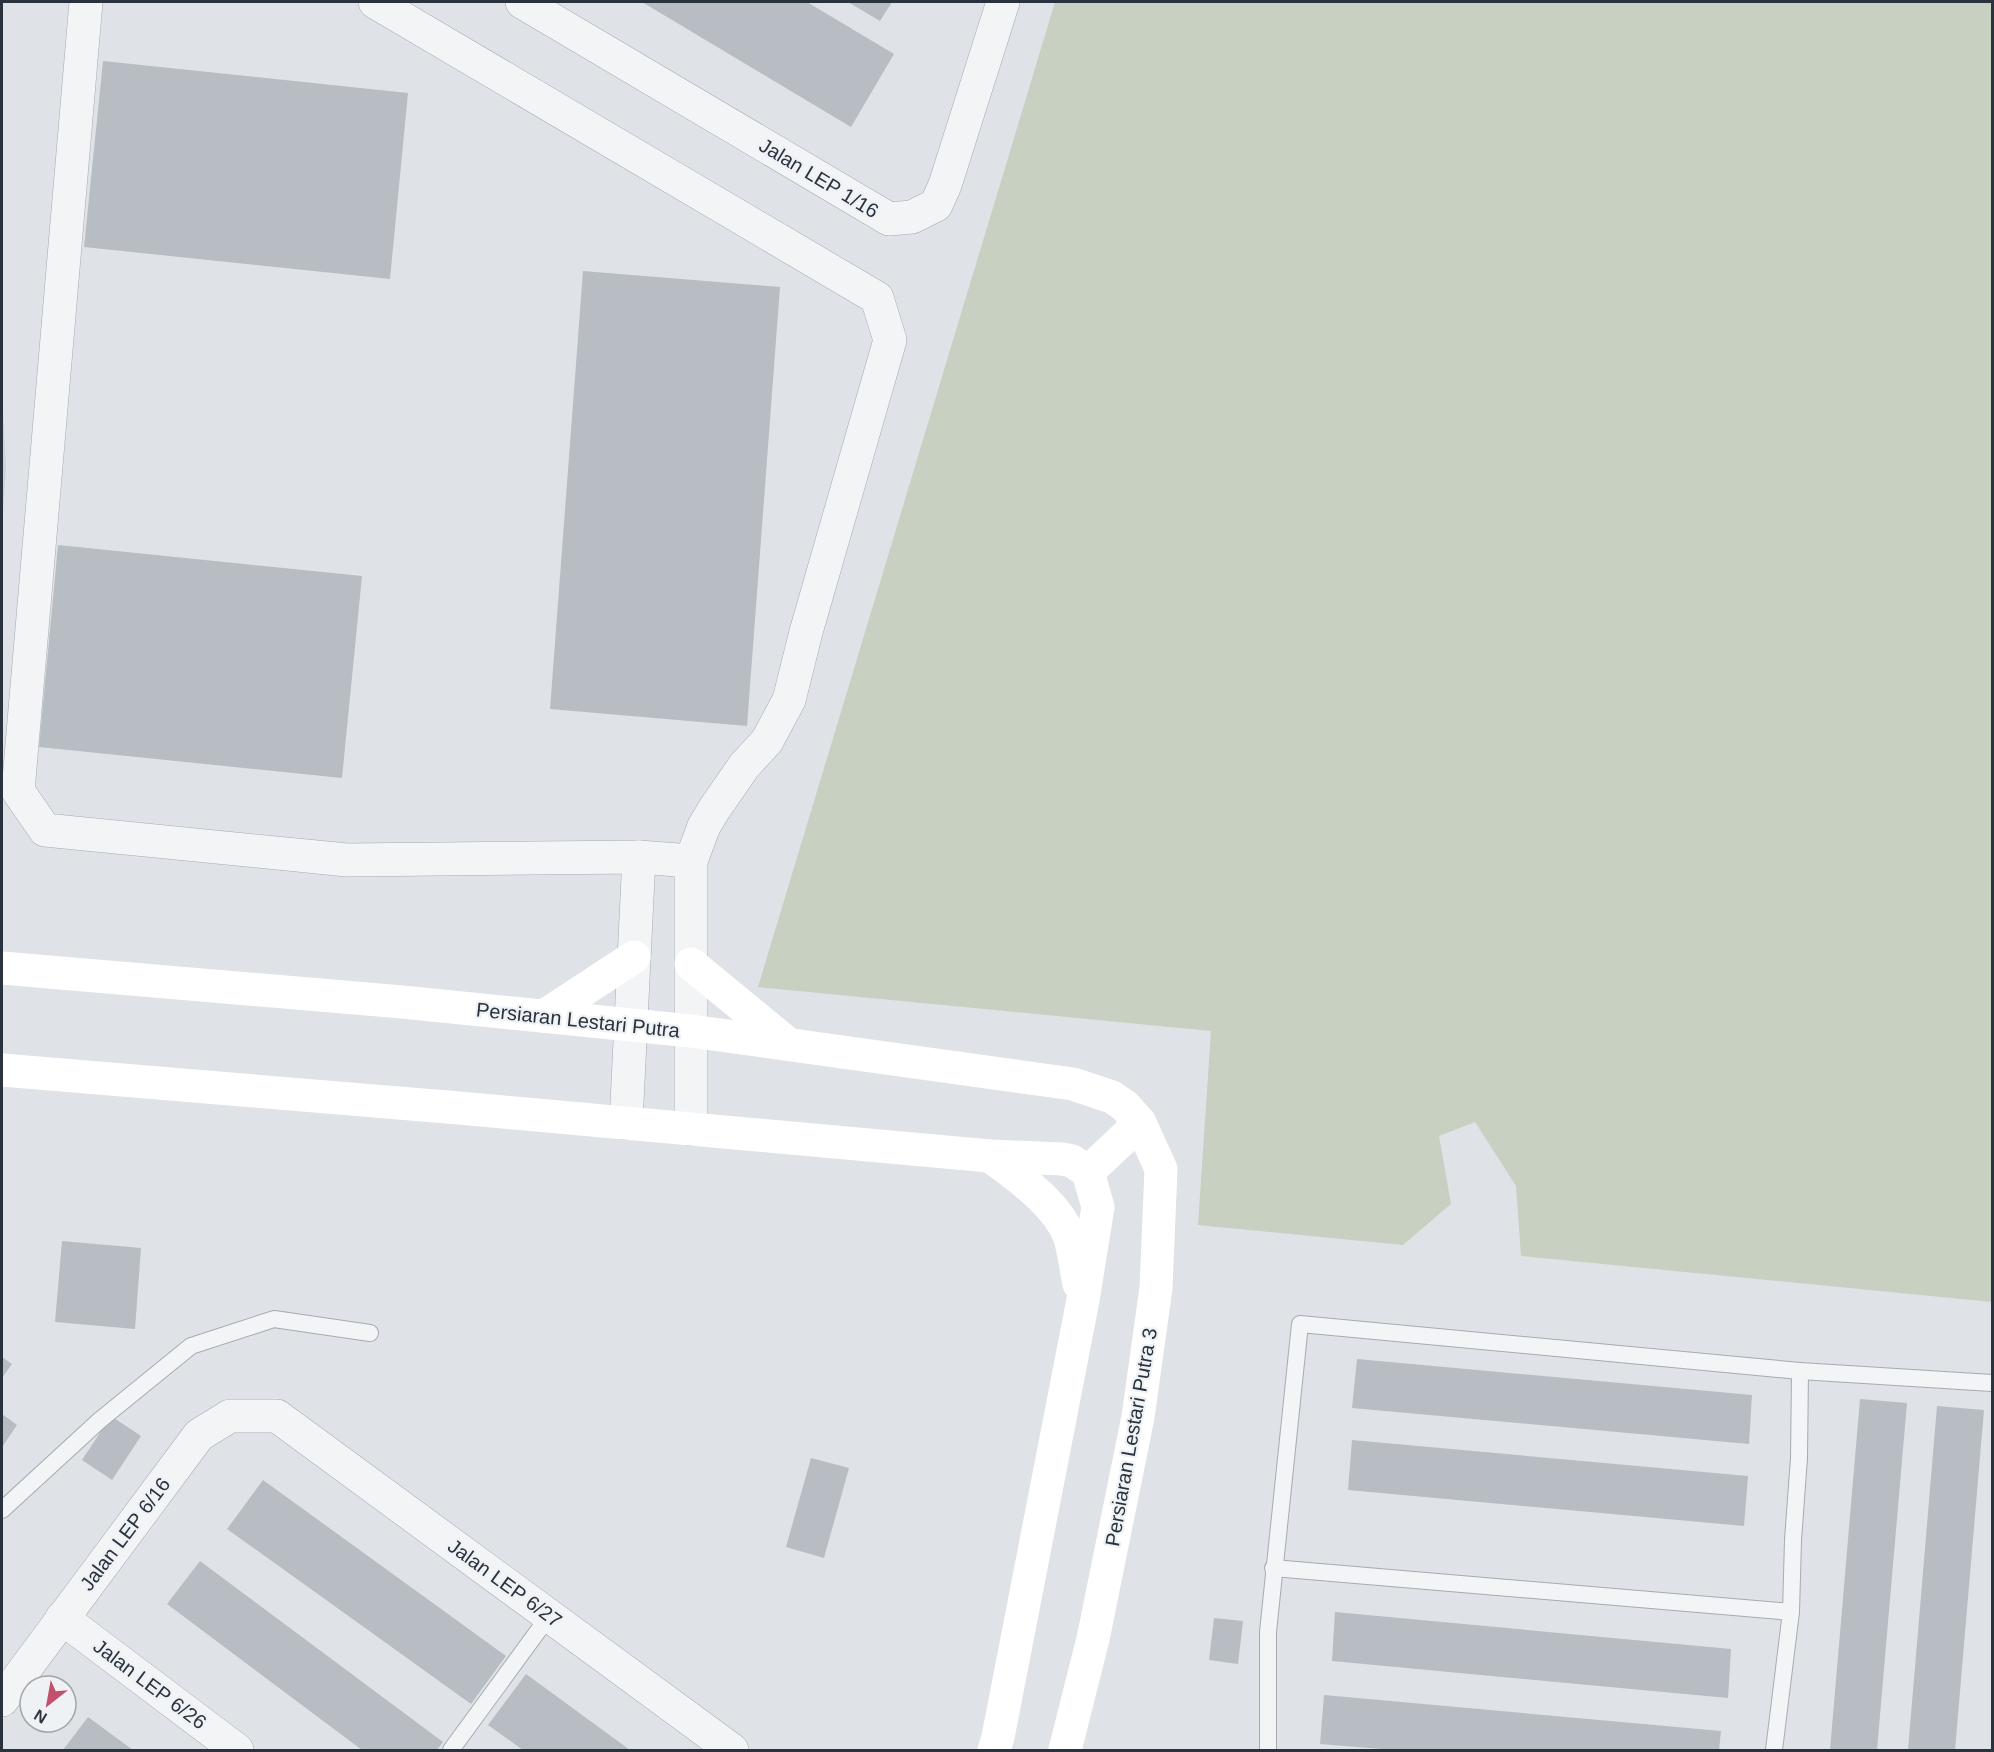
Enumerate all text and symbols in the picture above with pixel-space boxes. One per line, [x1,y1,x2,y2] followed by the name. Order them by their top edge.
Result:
[755,134,883,222] street label: Jalan LEP 1/16
[475,998,682,1042] street label: Persiaran Lestari Putra
[1101,1326,1161,1548] street label: Persiaran Lestari Putra 3
[76,1473,174,1595] street label: Jalan LEP 6/16
[444,1534,566,1632] street label: Jalan LEP 6/27
[89,1635,211,1733] street label: Jalan LEP 6/26
[18,1674,78,1734] north arrow
[31,1706,50,1727] text: N

